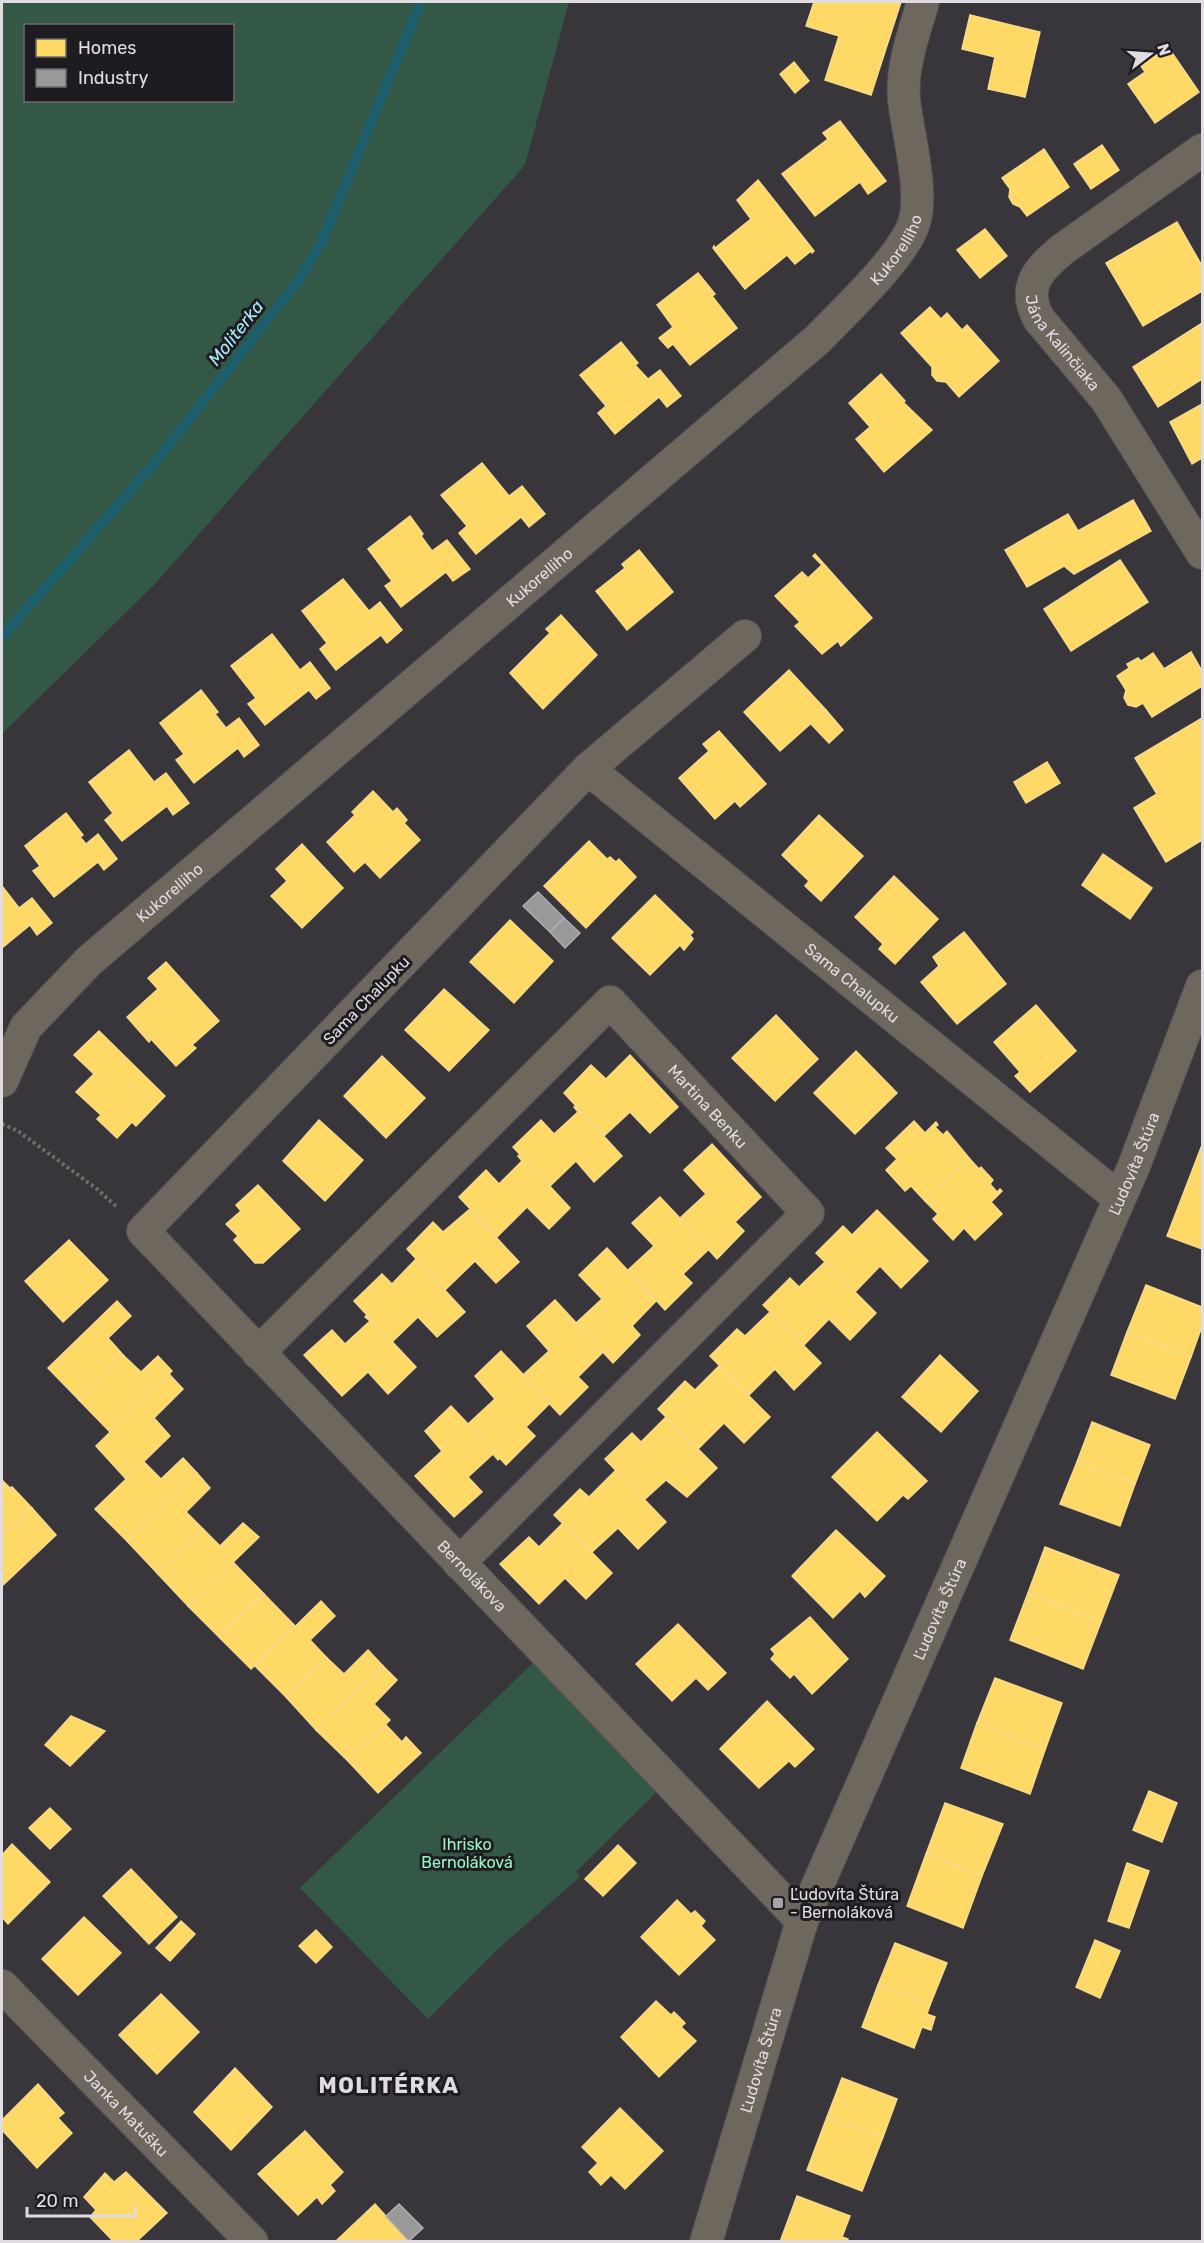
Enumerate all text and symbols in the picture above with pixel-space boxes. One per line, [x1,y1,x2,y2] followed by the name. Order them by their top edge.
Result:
[24,24,234,102] legend
[1120,24,1180,84] north arrow
[78,37,136,59] text: Homes
[1153,41,1175,58] text: N
[78,67,148,89] text: Industry
[866,213,926,289] street label: Kukorelliho
[1021,293,1104,395] street label: Jána Kalinčiaka
[204,296,269,370] water label: Moliterka
[502,544,577,611] street label: Kukorelliho
[133,859,207,926] street label: Kukorelliho
[801,939,903,1027] street label: Sama Chalupku
[319,952,413,1049] street label: Sama Chalupku
[664,1061,751,1152] street label: Martina Benku
[1105,1110,1163,1218] street label: Ľudovíta Štúra
[433,1536,510,1616] street label: Bernolákova
[909,1555,970,1663] street label: Ľudovíta Štúra
[421,1835,513,1872] park label: Ihrisko Bernoláková
[790,1884,899,1922] place label: Ľudovíta Štúra - Bernoláková
[771,1896,785,1910] marker: Ľudovíta Štúra - Bernoláková
[736,2005,786,2115] street label: Ľudovíta Štúra
[80,2067,172,2161] street label: Janka Matušku
[318,2072,460,2099] district label: MOLITÉRKA
[27,2180,135,2218] scale bar
[36,2190,78,2212] text: 20 m

